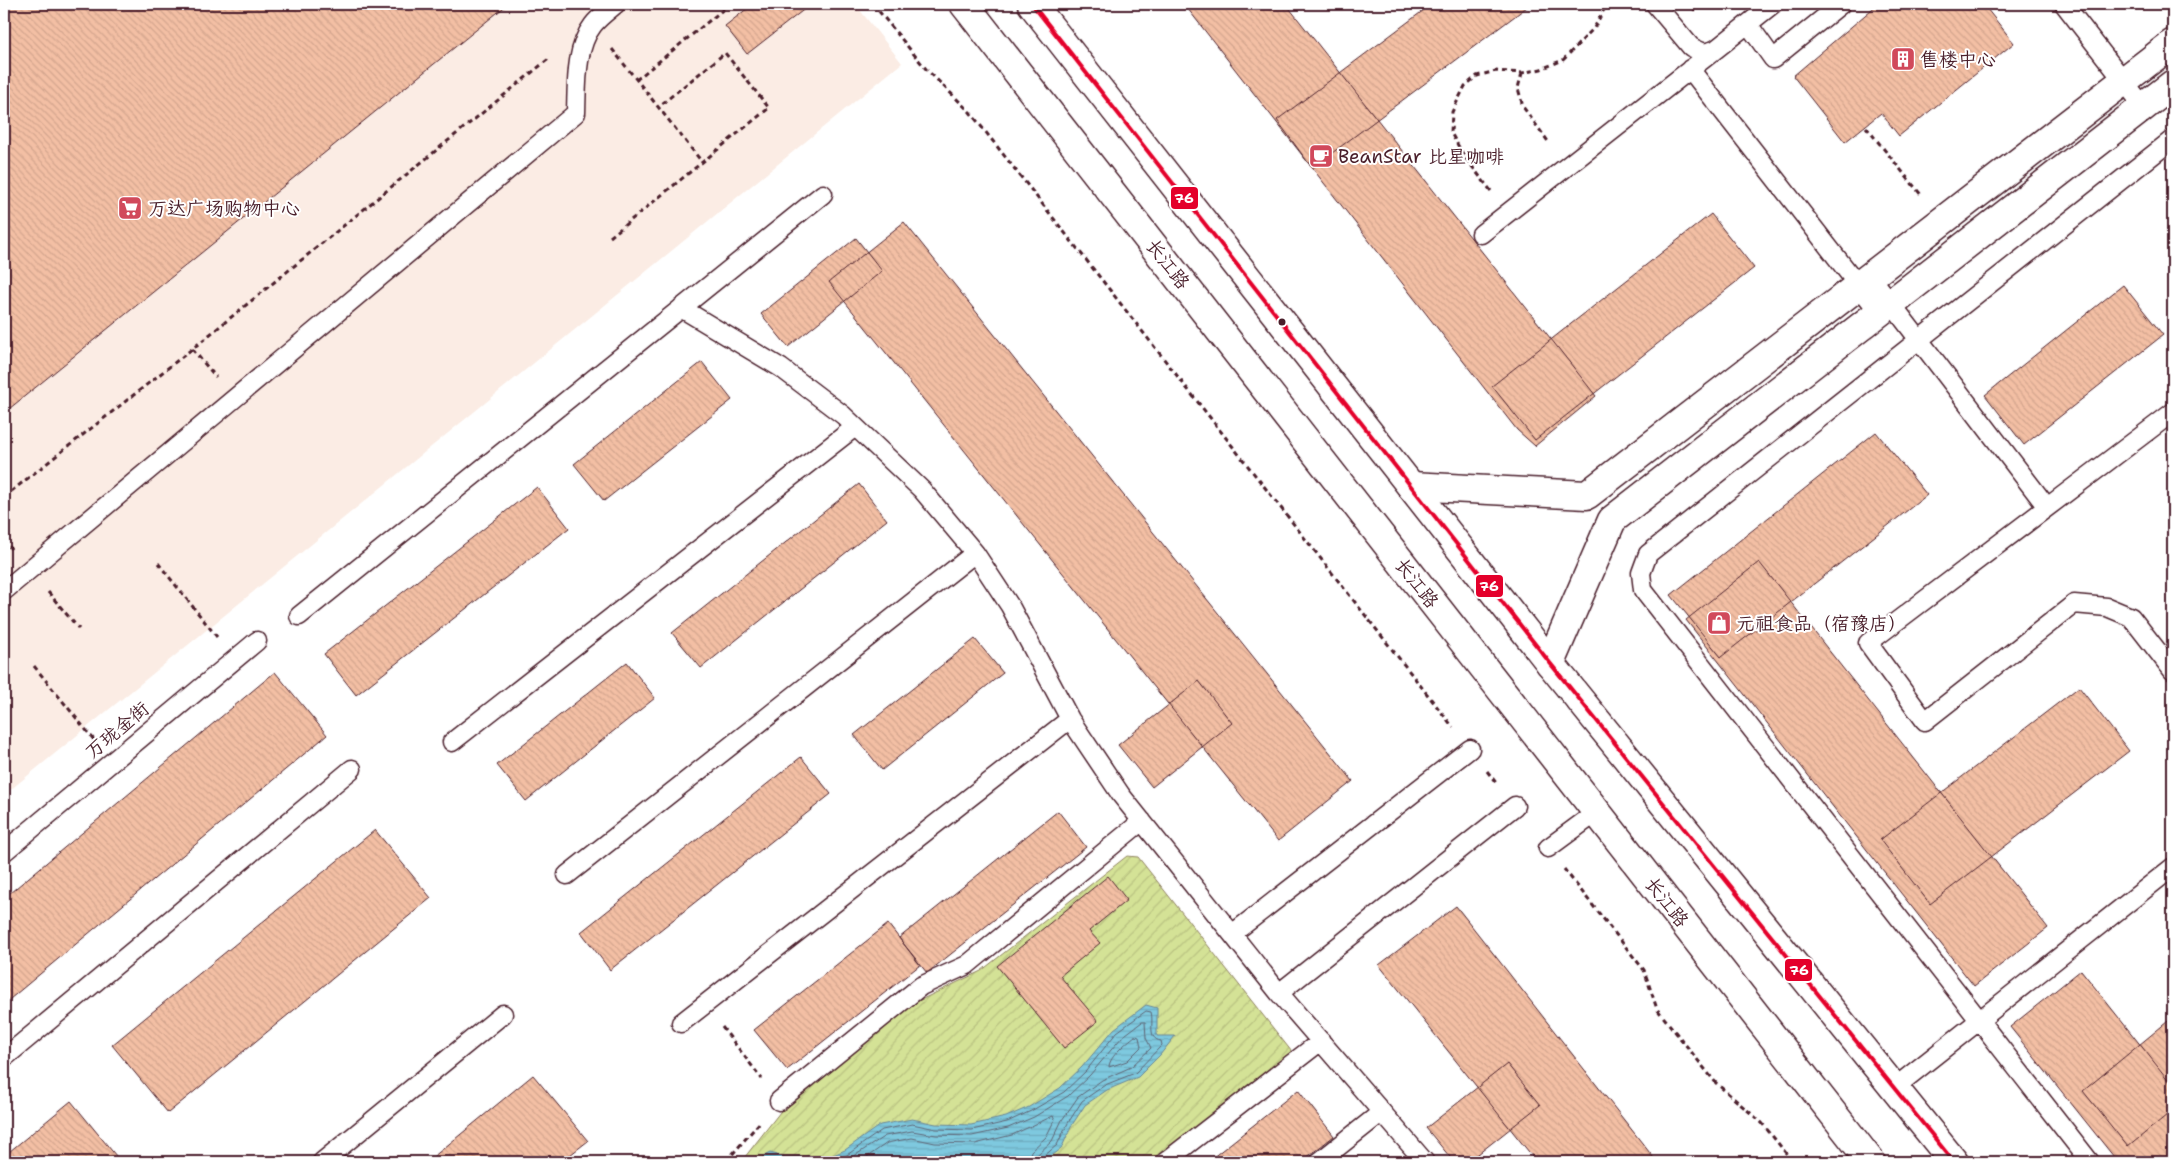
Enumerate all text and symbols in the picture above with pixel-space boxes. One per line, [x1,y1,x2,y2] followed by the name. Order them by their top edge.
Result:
[1890,46,1916,72] building icon: 售楼中心
[1920,47,1996,72] place label: 售楼中心
[1308,143,1334,169] cafe icon: BeanStar 比星咖啡
[1338,144,1504,169] place label: BeanStar 比星咖啡
[1170,186,1199,210] line badge: 76
[1174,189,1194,207] text: 76
[117,195,143,221] supermarket icon: 万达广场购物中心
[148,196,300,221] place label: 万达广场购物中心
[1141,234,1195,294] street label: 长江路
[1277,317,1287,327] unlabelled marker
[1390,553,1444,613] street label: 长江路
[1475,574,1504,598] line badge: 76
[1479,577,1499,595] text: 76
[1706,610,1732,636] shop icon: 元祖食品（宿豫店）
[1736,611,1907,636] place label: 元祖食品（宿豫店）
[80,696,154,764] street label: 万珑金街
[1640,872,1694,932] street label: 长江路
[1784,958,1813,982] line badge: 76
[1789,961,1809,979] text: 76

